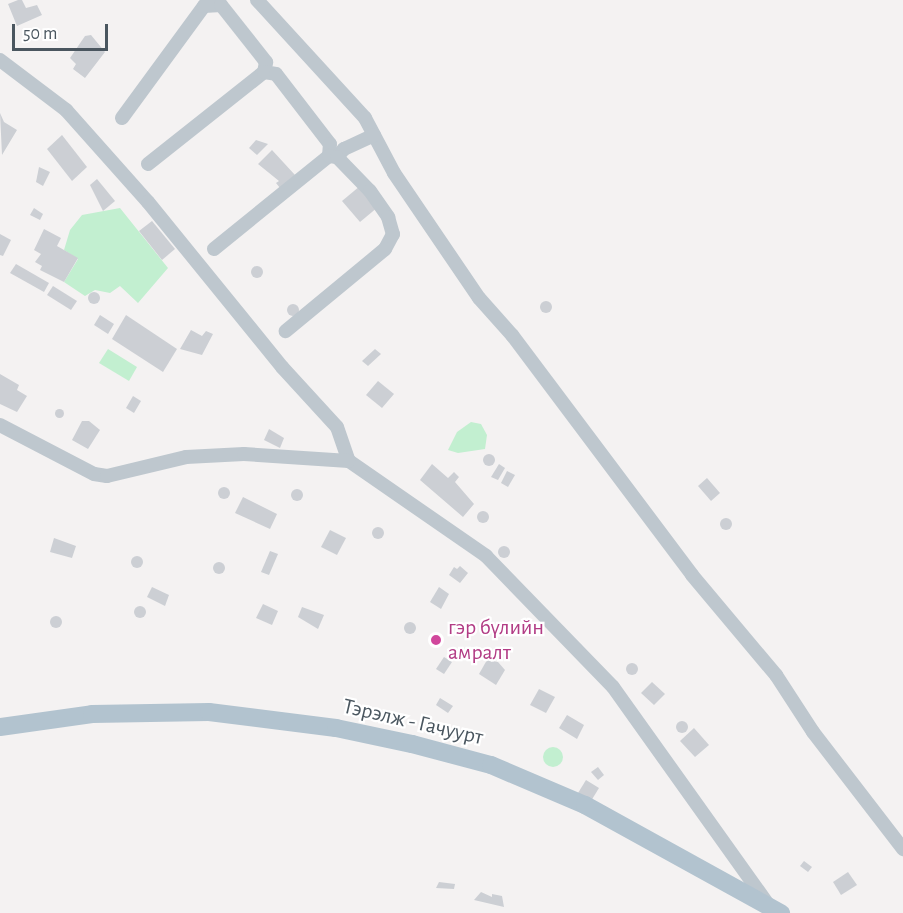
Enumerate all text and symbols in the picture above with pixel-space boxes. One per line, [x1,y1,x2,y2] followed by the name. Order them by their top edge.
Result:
[15,12,111,50] scale bar
[23,25,57,43] text: 50 m
[448,614,544,666] place label: гэр бүлийн амралт
[429,633,443,647] marker: гэр бүлийн амралт
[340,693,486,751] street label: Тэрэлж - Гачуурт

